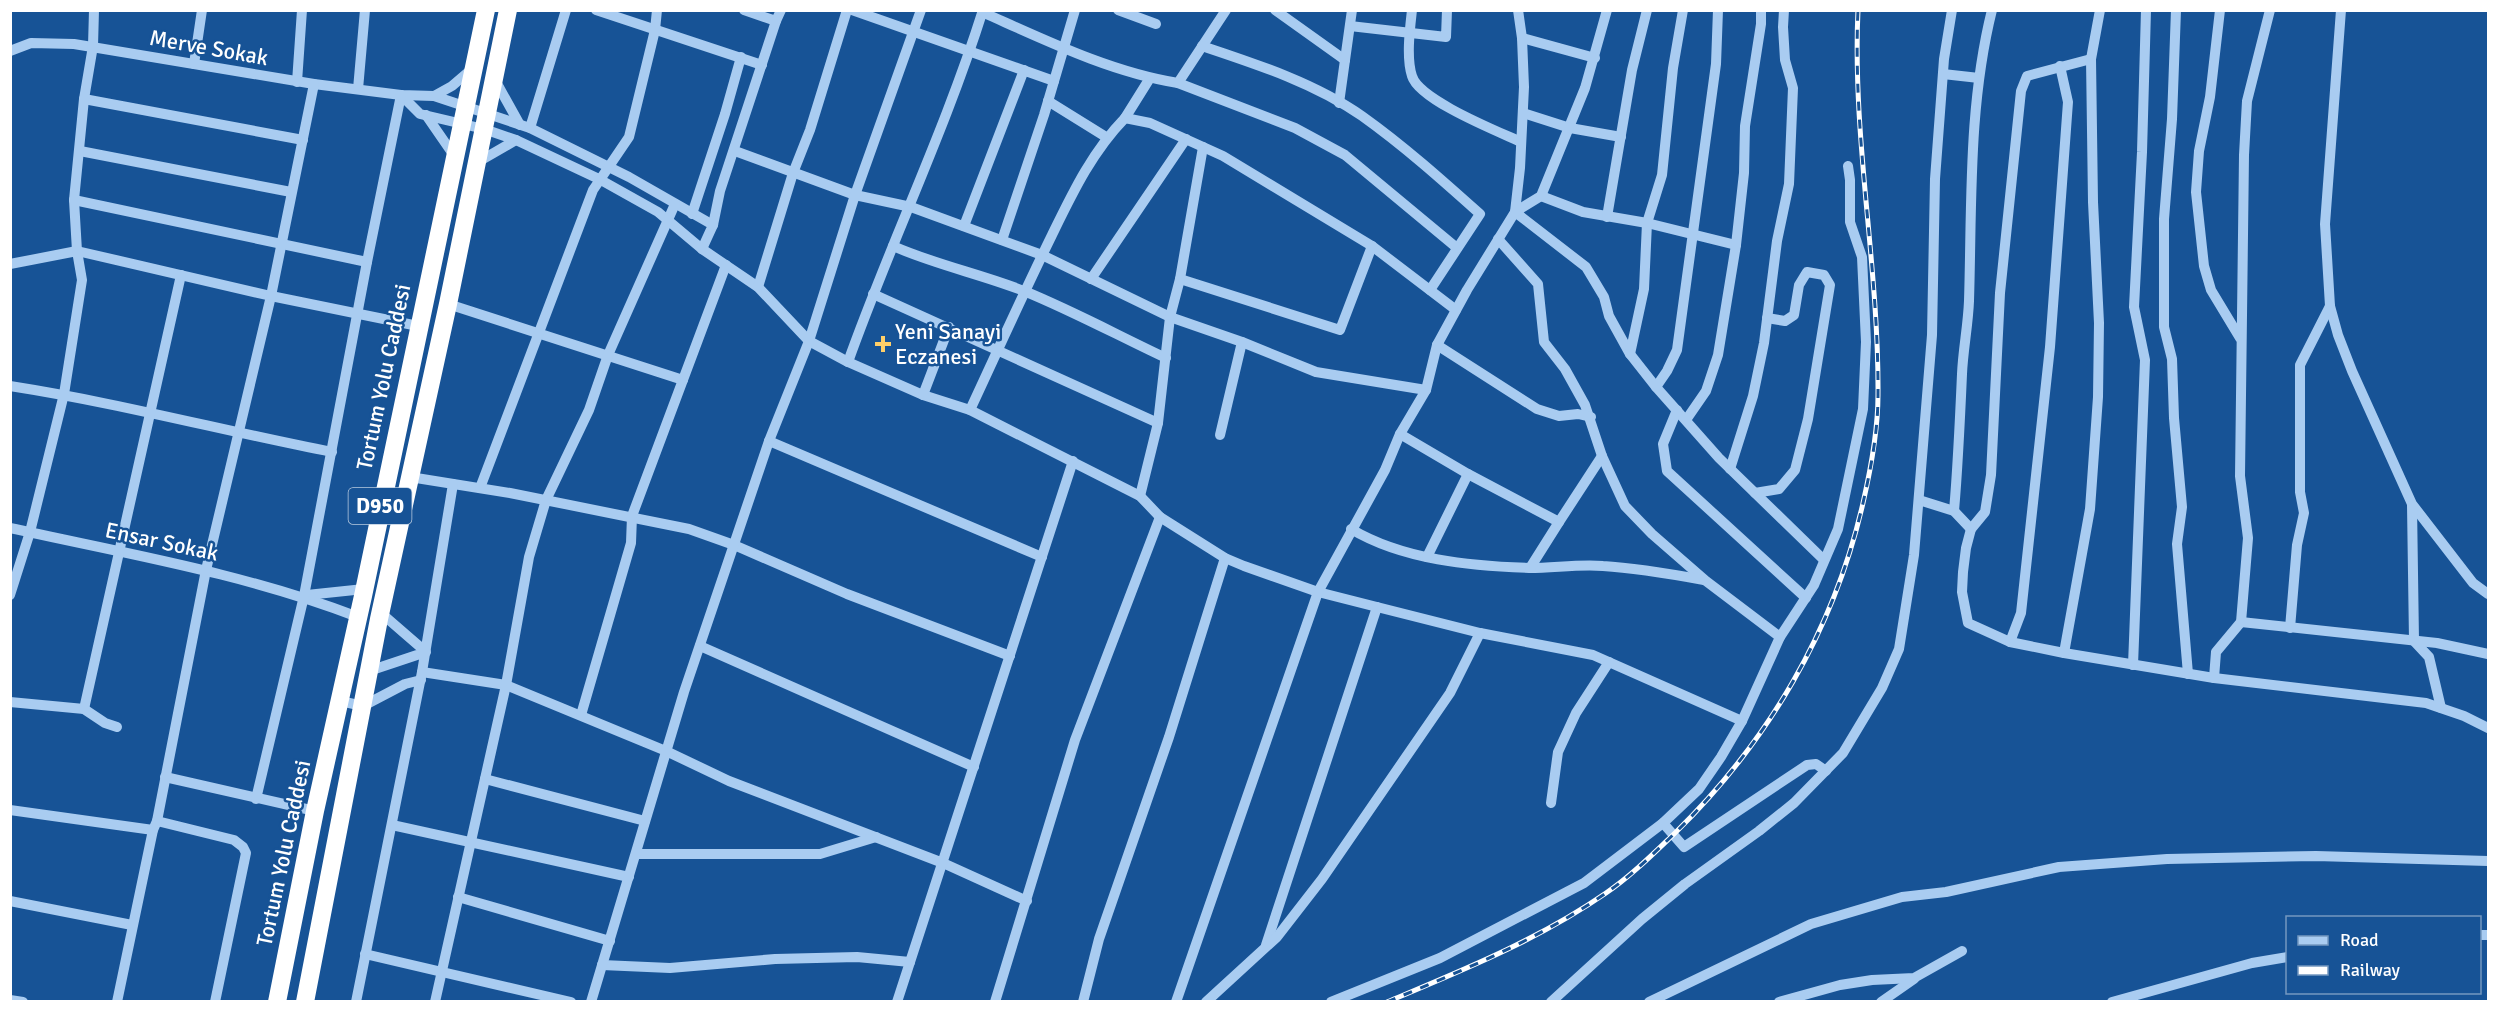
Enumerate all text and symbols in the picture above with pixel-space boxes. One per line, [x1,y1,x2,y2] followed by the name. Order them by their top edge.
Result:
[147,24,270,71] street label: Merve Sokak
[351,282,416,473] street label: Tortum Yolu Caddesi
[895,318,1001,370] place label: Yeni Sanayi Eczanesi
[876,337,890,351] marker: Yeni Sanayi Eczanesi
[348,488,412,524] road number: D950
[103,516,221,567] street label: Ensar Sokak
[251,758,316,949] street label: Tortum Yolu Caddesi
[2286,916,2481,994] legend
[2340,929,2379,951] text: Road
[2340,959,2401,981] text: Railway

